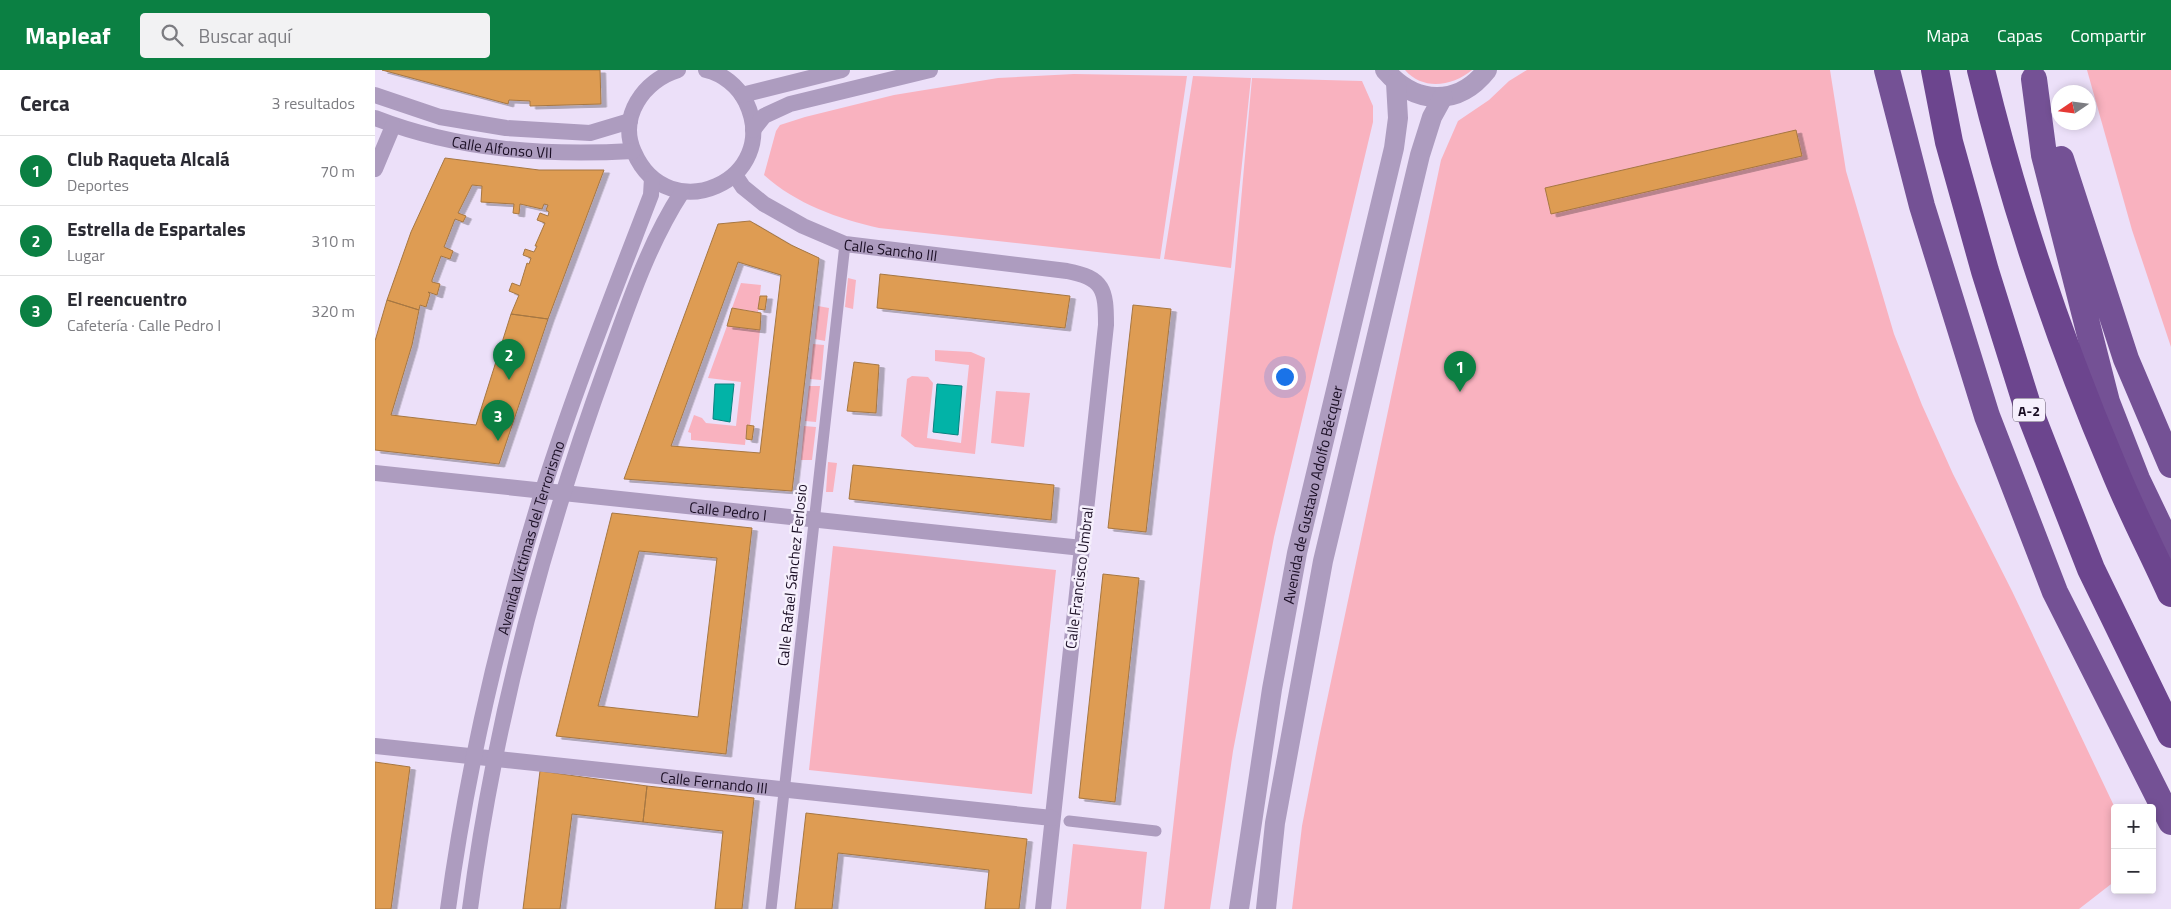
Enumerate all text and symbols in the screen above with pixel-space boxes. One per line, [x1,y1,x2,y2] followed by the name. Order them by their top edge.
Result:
[140,13,490,58] search box
[25,17,110,53] text: Mapleaf
[158,21,186,49] icon: search
[198,21,291,50] text: Buscar aquí
[1926,22,1969,49] text: Mapa
[1997,22,2043,49] text: Capas
[2071,22,2146,49] text: Compartir
[2051,85,2096,130] north arrow
[20,87,70,119] text: Cerca
[271,91,355,115] text: 3 resultados
[450,129,553,164] street label: Calle Alfonso VII
[67,144,230,173] text: Club Raqueta Alcalá
[32,159,40,183] text: 1
[320,159,355,183] text: 70 m
[67,173,129,197] text: Deportes
[67,214,246,243] text: Estrella de Espartales
[32,229,40,253] text: 2
[311,229,355,253] text: 310 m
[843,232,939,267] street label: Calle Sancho III
[67,243,105,267] text: Lugar
[67,284,187,313] text: El reencuentro
[32,299,40,323] text: 3
[311,299,355,323] text: 320 m
[67,313,221,337] text: Cafetería · Calle Pedro I
[493,339,525,380] pin: 2
[1444,351,1476,392] pin: 1
[1272,364,1298,390] your location
[1276,383,1348,606] street label: Avenida de Gustavo Adolfo Bécquer
[2013,398,2045,422] road number: A-2
[482,400,514,441] pin: 3
[491,437,570,637] street label: Avenida Víctimas del Terrorismo
[771,483,813,667] street label: Calle Rafael Sánchez Ferlosio
[688,495,768,526] street label: Calle Pedro I
[1059,506,1099,650] street label: Calle Francisco Umbral
[659,765,769,799] street label: Calle Fernando III
[2111,804,2156,894] map controls
[2111,804,2156,849] button: +
[2111,849,2156,894] button: −

